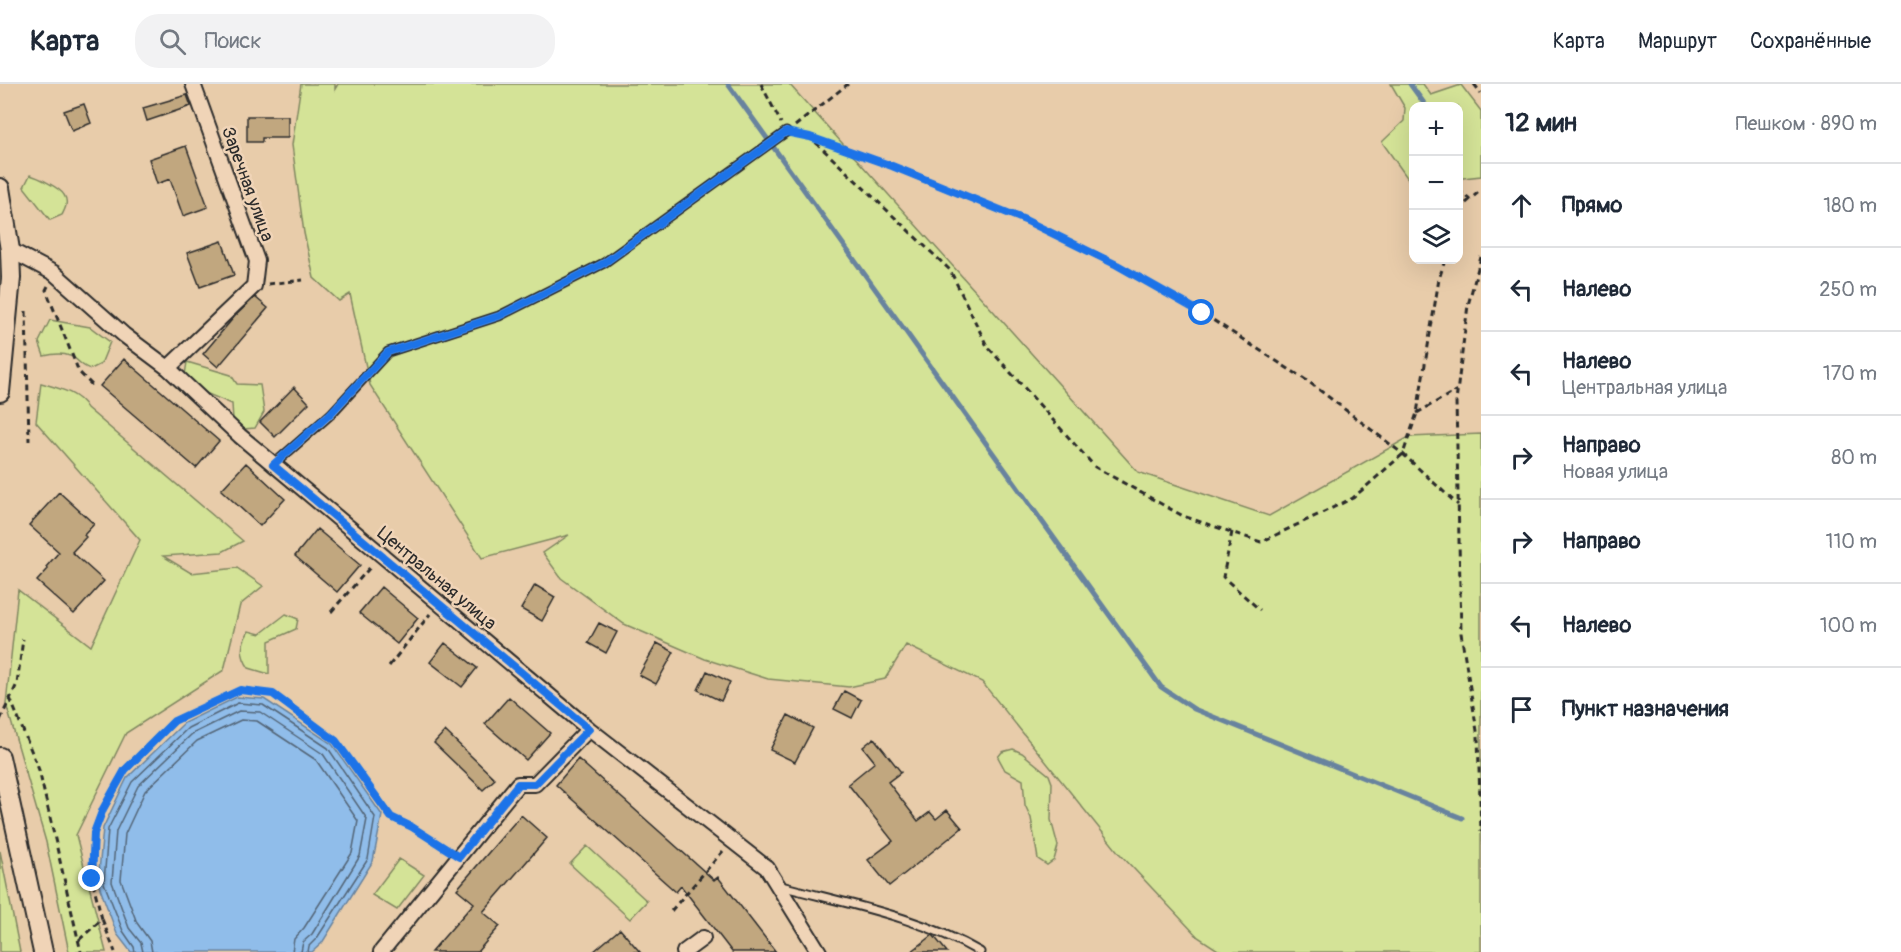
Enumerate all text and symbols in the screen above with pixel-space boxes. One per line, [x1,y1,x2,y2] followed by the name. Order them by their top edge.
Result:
[135,14,555,68] search box
[30,24,99,59] text: Карта
[156,25,189,58] icon: search
[204,27,262,55] text: Поиск
[1553,28,1605,55] text: Карта
[1638,28,1717,55] text: Маршрут
[1750,28,1871,55] text: Сохранённые
[1409,102,1463,264] map controls
[1409,102,1463,156] button: +
[1505,107,1577,139] text: 12 мин
[1735,111,1877,136] text: Пешком · 890 m
[216,124,279,245] street label: Заречная улица
[1409,156,1463,210] button: −
[1505,189,1538,222] icon: ahead
[1562,191,1622,219] text: Прямо
[1823,193,1877,218] text: 180 m
[1409,210,1463,264] button: layers
[1505,273,1538,306] icon: left
[1562,275,1631,303] text: Налево
[1819,277,1877,302] text: 250 m
[1188,299,1214,325] route start
[1562,347,1631,375] text: Налево
[1505,357,1538,390] icon: left
[1823,361,1877,386] text: 170 m
[1562,375,1727,400] text: Центральная улица
[1562,431,1641,459] text: Направо
[1505,441,1538,474] icon: right
[1831,445,1877,470] text: 80 m
[1562,459,1668,484] text: Новая улица
[372,522,501,635] street label: Центральная улица
[1505,525,1538,558] icon: right
[1562,527,1641,555] text: Направо
[1826,529,1877,554] text: 110 m
[1505,609,1538,642] icon: left
[1562,611,1631,639] text: Налево
[1820,613,1877,638] text: 100 m
[1505,693,1538,726] icon: arrive
[1562,695,1729,723] text: Пункт назначения
[78,865,104,891] route end

